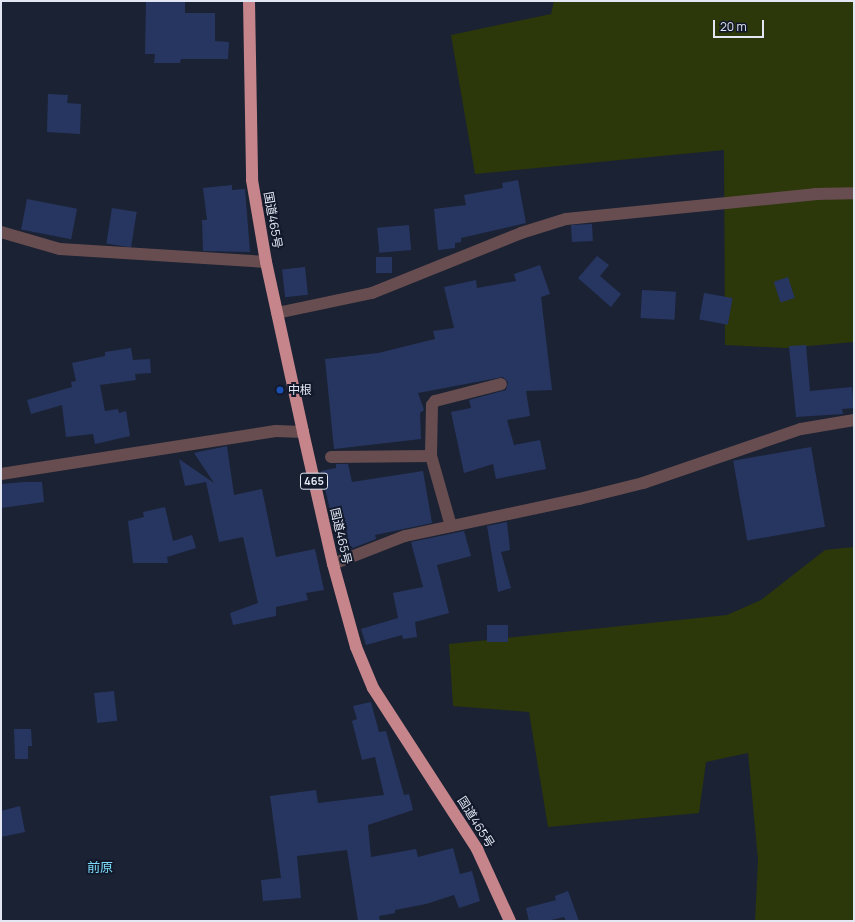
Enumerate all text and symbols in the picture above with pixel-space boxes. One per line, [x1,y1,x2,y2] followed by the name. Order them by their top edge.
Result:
[715,12,766,38] scale bar
[720,18,747,35] text: 20 m
[261,190,285,250] street label: 国道465号
[288,383,312,397] place label: 中根
[275,385,285,395] marker: 中根
[300,472,328,490] road number: 465
[328,506,354,566] street label: 国道465号
[455,794,497,850] street label: 国道465号
[87,859,113,875] district label: 前原

